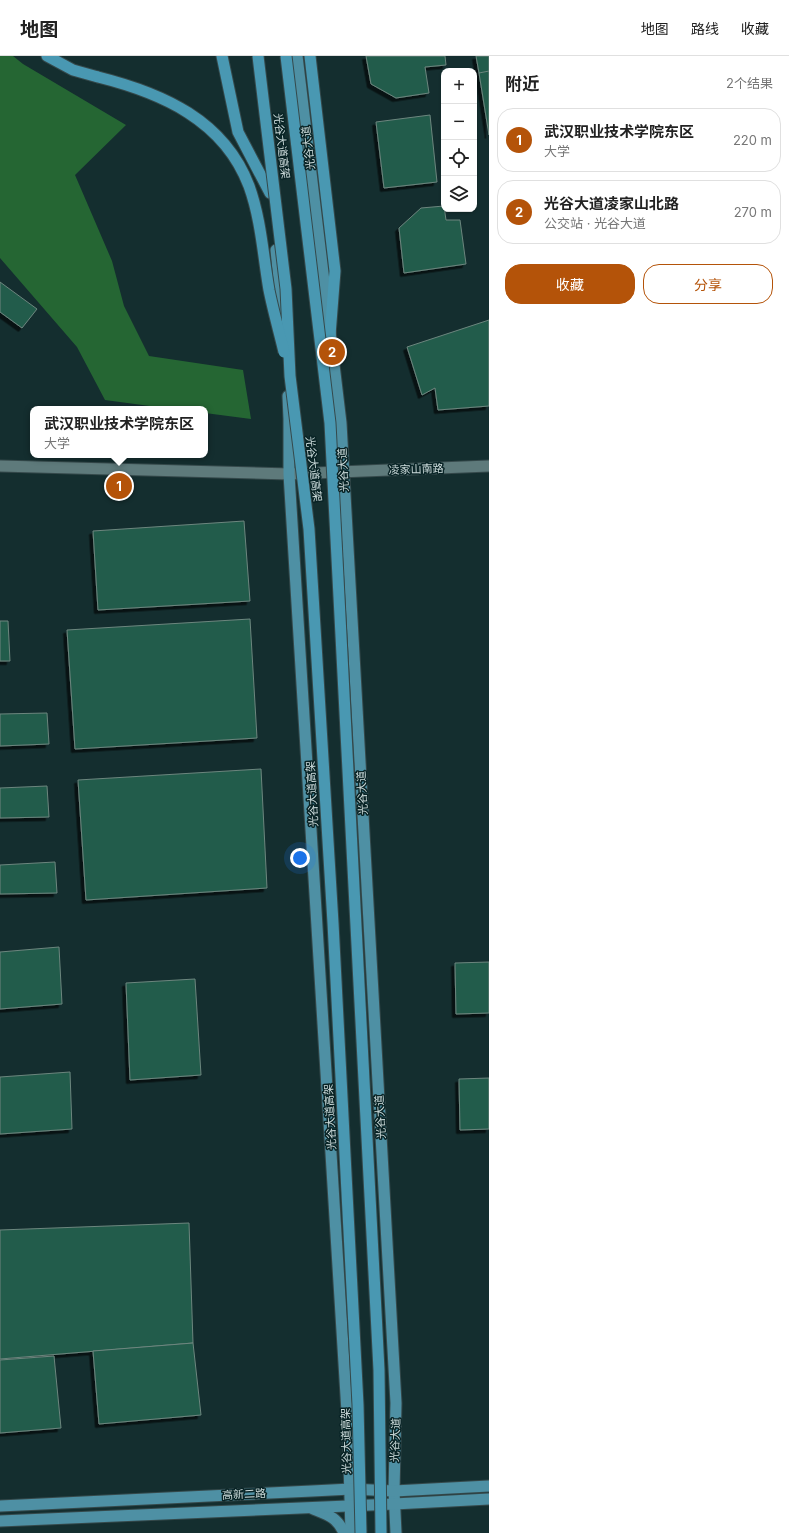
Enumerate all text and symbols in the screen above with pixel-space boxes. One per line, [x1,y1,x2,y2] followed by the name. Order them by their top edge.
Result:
[20,18,58,41] text: 地图
[641,20,669,37] text: 地图
[691,20,719,37] text: 路线
[741,20,769,37] text: 收藏
[441,68,477,212] map controls
[441,68,477,104] button: +
[505,74,539,94] text: 附近
[726,75,773,91] text: 2个结果
[441,104,477,140] button: −
[271,112,293,180] street label: 光谷大道高架
[544,122,694,141] text: 武汉职业技术学院东区
[298,125,318,171] street label: 光谷大道
[516,132,522,148] text: 1
[733,132,772,148] text: 220 m
[441,140,477,176] button: locate
[544,143,570,159] text: 大学
[441,176,477,212] button: layers
[544,194,679,213] text: 光谷大道凌家山北路
[515,204,523,220] text: 2
[734,204,772,220] text: 270 m
[544,215,646,231] text: 公交站 · 光谷大道
[505,264,635,304] button: 收藏
[643,264,773,304] button: 分享
[319,337,345,367] pin: 2
[30,406,208,458] popup
[44,414,194,433] text: 武汉职业技术学院东区
[44,435,70,451] text: 大学
[303,435,325,503] street label: 光谷大道高架
[335,448,351,492] street label: 光谷大道
[388,461,444,477] street label: 凌家山南路
[106,471,132,501] pin: 1
[303,761,321,827] street label: 光谷大道高架
[354,771,370,815] street label: 光谷大道
[290,848,310,868] your location
[321,1084,339,1150] street label: 光谷大道高架
[372,1095,388,1139] street label: 光谷大道
[338,1408,354,1474] street label: 光谷大道高架
[387,1418,403,1462] street label: 光谷大道
[222,1486,266,1502] street label: 高新二路

